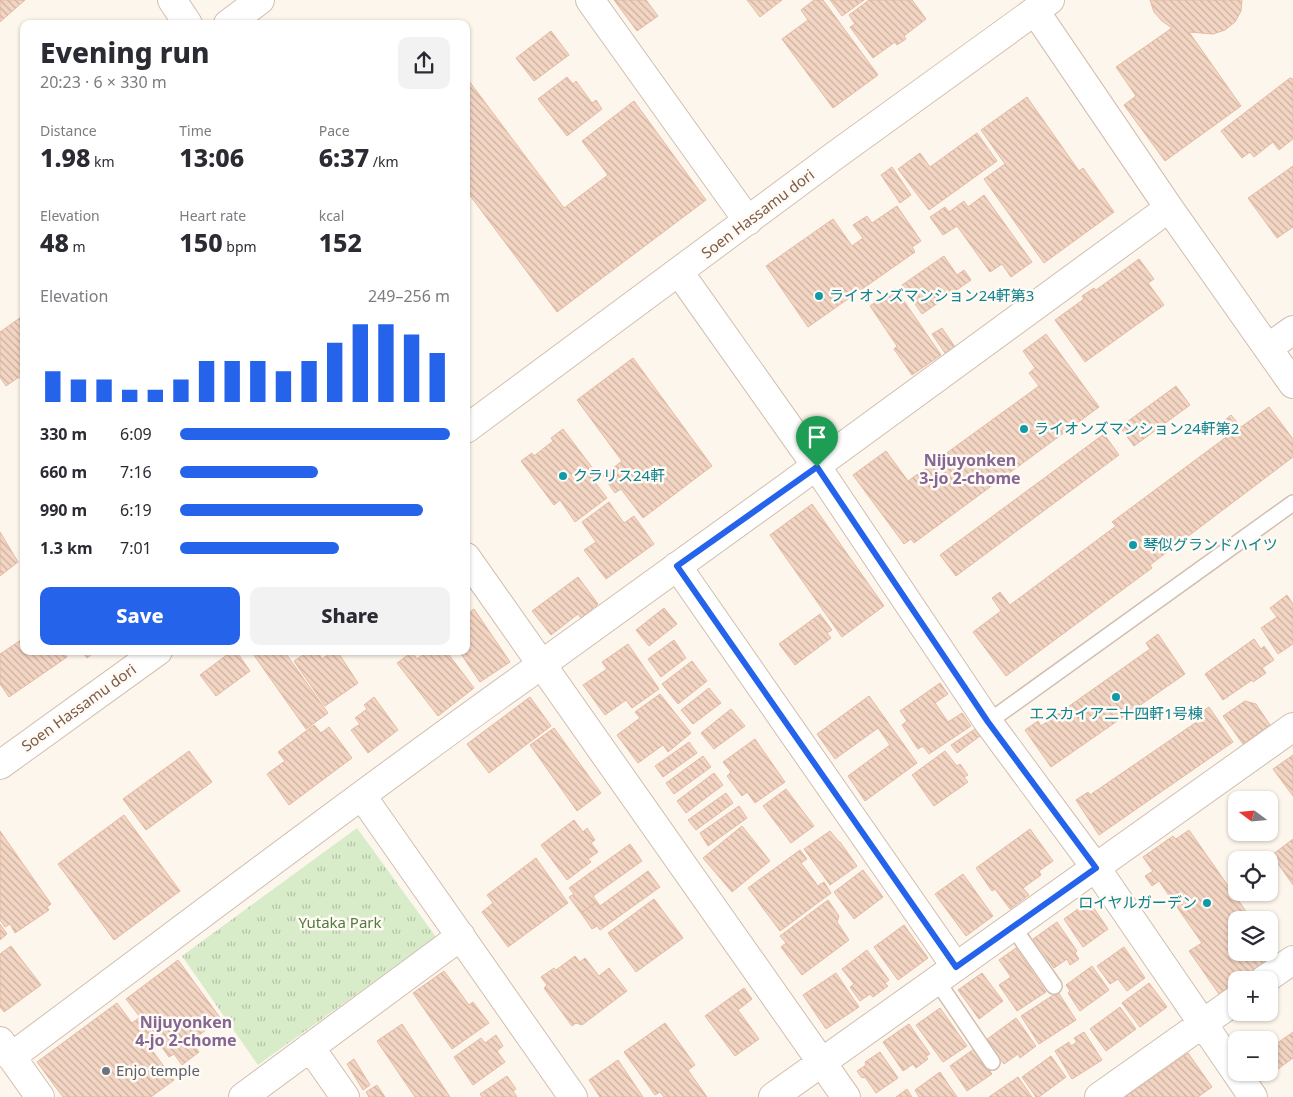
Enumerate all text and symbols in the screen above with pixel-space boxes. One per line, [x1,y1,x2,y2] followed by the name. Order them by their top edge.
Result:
[40,33,209,71] text: Evening run
[398,37,450,89] button: share
[40,71,167,93] text: 20:23 · 6 × 330 m
[40,121,97,140] text: Distance
[179,121,212,140] text: Time
[319,121,350,140] text: Pace
[40,140,90,174] text: 1.98
[179,140,244,174] text: 13:06
[319,140,369,174] text: 6:37
[90,152,115,171] text: km
[369,152,399,171] text: /km
[697,164,818,262] street label: Soen Hassamu dori
[40,206,100,225] text: Elevation
[179,206,246,225] text: Heart rate
[319,206,344,225] text: kcal
[40,225,69,259] text: 48
[179,225,223,259] text: 150
[319,225,362,259] text: 152
[69,237,86,256] text: m
[223,237,257,256] text: bpm
[40,285,108,307] text: Elevation
[368,285,450,307] text: 249–256 m
[829,285,1034,305] place label: ライオンズマンション24軒第3
[813,290,825,302] marker: ライオンズマンション24軒第3
[796,416,838,467] pin
[1034,418,1239,438] place label: ライオンズマンション24軒第2
[40,423,87,445] text: 330 m
[120,423,152,445] text: 6:09
[803,423,831,451] icon: arrive
[1018,423,1030,435] marker: ライオンズマンション24軒第2
[919,449,1021,489] district label: Nijuyonken 3-jo 2-chome
[40,461,87,483] text: 660 m
[120,461,152,483] text: 7:16
[573,465,665,485] place label: クラリス24軒
[557,470,569,482] marker: クラリス24軒
[40,499,87,521] text: 990 m
[120,499,152,521] text: 6:19
[1143,534,1278,554] place label: 琴似グランドハイツ
[40,537,92,559] text: 1.3 km
[120,537,152,559] text: 7:01
[1127,539,1139,551] marker: 琴似グランドハイツ
[40,587,240,645] button: Save
[250,587,450,645] button: Share
[17,659,140,755] street label: Soen Hassamu dori
[1110,691,1122,703] marker: エスカイア二十四軒1号棟
[1029,703,1203,723] place label: エスカイア二十四軒1号棟
[1228,791,1278,841] north arrow
[1228,791,1278,1081] map controls
[1228,851,1278,901] button: locate
[1078,892,1197,912] place label: ロイヤルガーデン
[1201,897,1213,909] marker: ロイヤルガーデン
[1228,911,1278,961] button: layers
[298,912,382,932] park label: Yutaka Park
[1228,971,1278,1021] button: +
[135,1011,237,1051] district label: Nijuyonken 4-jo 2-chome
[1228,1031,1278,1081] button: −
[116,1060,200,1080] place label: Enjo temple
[100,1065,112,1077] marker: Enjo temple

